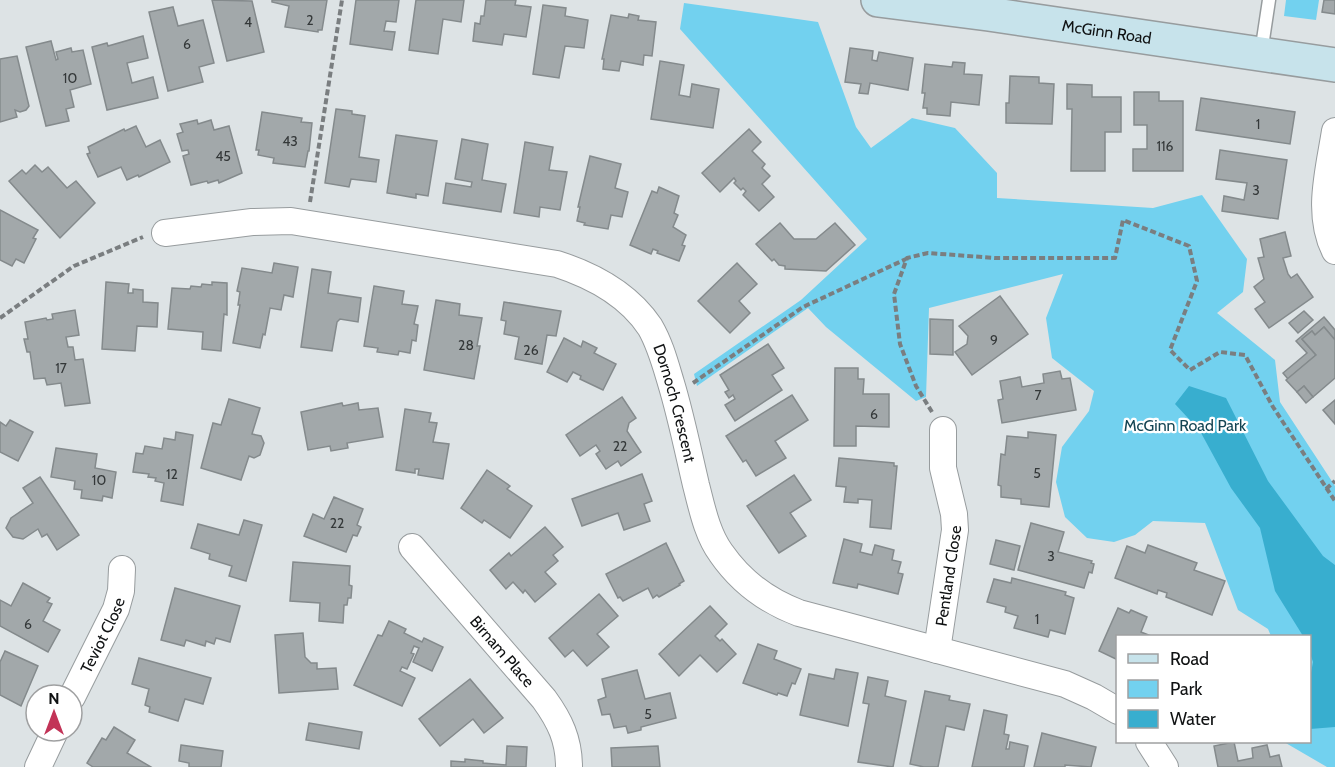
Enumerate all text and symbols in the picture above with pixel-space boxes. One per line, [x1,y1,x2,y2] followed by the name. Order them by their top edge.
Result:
[306,11,314,29] house number: 2
[244,13,252,31] house number: 4
[1061,16,1153,48] street label: McGinn Road
[183,35,191,53] house number: 6
[63,69,77,87] house number: 10
[1256,115,1260,133] house number: 1
[282,132,298,150] house number: 43
[1156,137,1174,155] house number: 116
[215,147,231,165] house number: 45
[1252,181,1260,199] house number: 3
[990,331,998,349] house number: 9
[458,336,474,354] house number: 28
[523,341,539,359] house number: 26
[649,341,700,465] street label: Dornoch Crescent
[55,359,67,377] house number: 17
[1034,386,1042,404] house number: 7
[870,405,878,423] house number: 6
[1124,416,1247,435] park label: McGinn Road Park
[613,437,627,455] house number: 22
[1033,464,1041,482] house number: 5
[166,465,178,483] house number: 12
[92,471,106,489] house number: 10
[330,514,344,532] house number: 22
[932,525,965,628] street label: Pentland Close
[1047,547,1055,565] house number: 3
[77,596,129,676] street label: Teviot Close
[1035,610,1039,628] house number: 1
[466,612,538,691] street label: Birnam Place
[24,615,32,633] house number: 6
[1116,635,1311,743] legend
[1170,648,1209,670] text: Road
[1170,678,1203,700] text: Park
[24,683,84,743] north arrow
[48,689,60,708] text: N
[644,705,652,723] house number: 5
[1170,708,1216,730] text: Water

